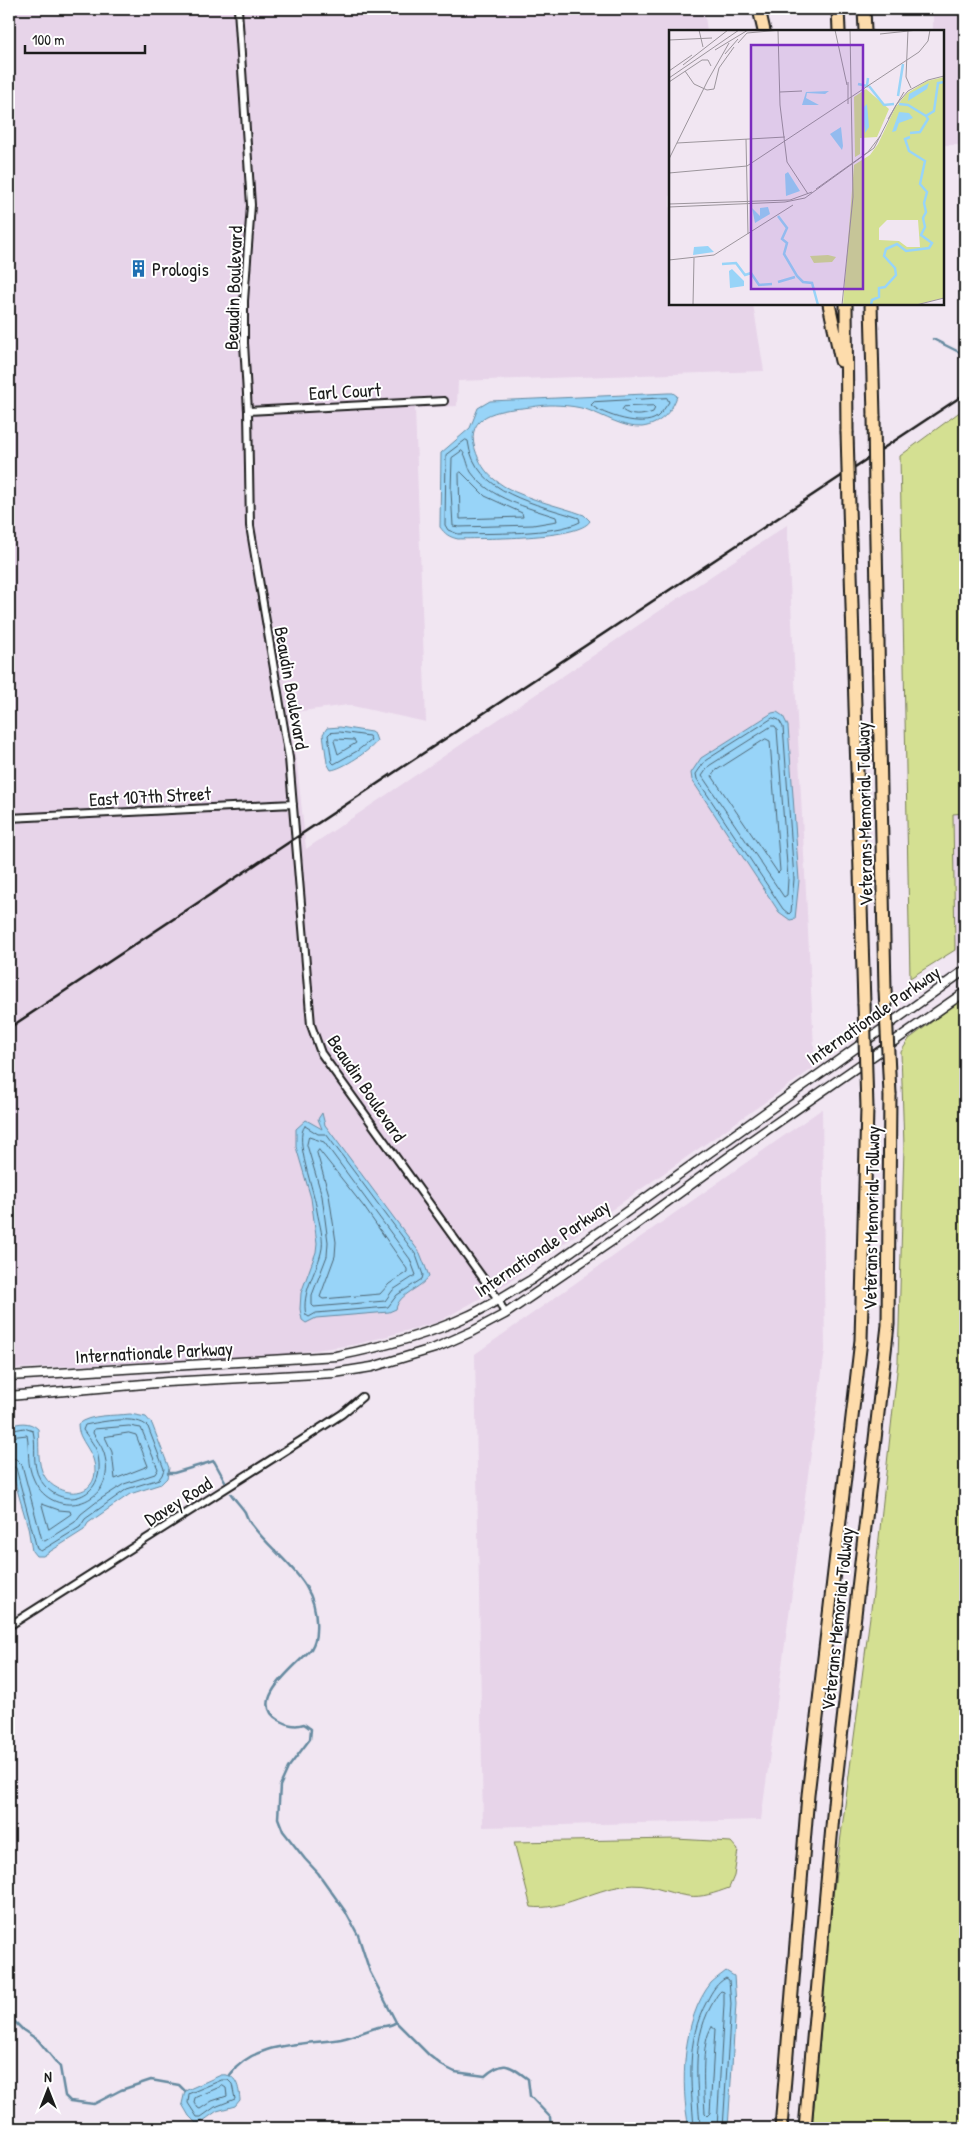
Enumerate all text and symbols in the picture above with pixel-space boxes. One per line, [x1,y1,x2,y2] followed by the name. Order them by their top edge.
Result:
[25,22,145,54] scale bar
[32,29,65,50] text: 100 m
[669,30,944,305] inset map
[218,225,248,350] street label: Beaudin Boulevard
[152,256,209,282] place label: Prologis
[128,259,148,279] building icon: Prologis
[308,376,382,406] street label: Earl Court
[268,625,316,752] street label: Beaudin Boulevard
[849,722,879,906] street label: Veterans Memorial Tollway
[88,780,212,812] street label: East 107th Street
[801,959,945,1071] street label: Internationale Parkway
[322,1029,413,1147] street label: Beaudin Boulevard
[856,1126,886,1310] street label: Veterans Memorial Tollway
[469,1193,615,1303] street label: Internationale Parkway
[74,1335,234,1369] street label: Internationale Parkway
[139,1470,217,1532] street label: Davey Road
[814,1526,860,1712] street label: Veterans Memorial Tollway
[22,2064,72,2114] north arrow
[44,2067,52,2086] text: N

